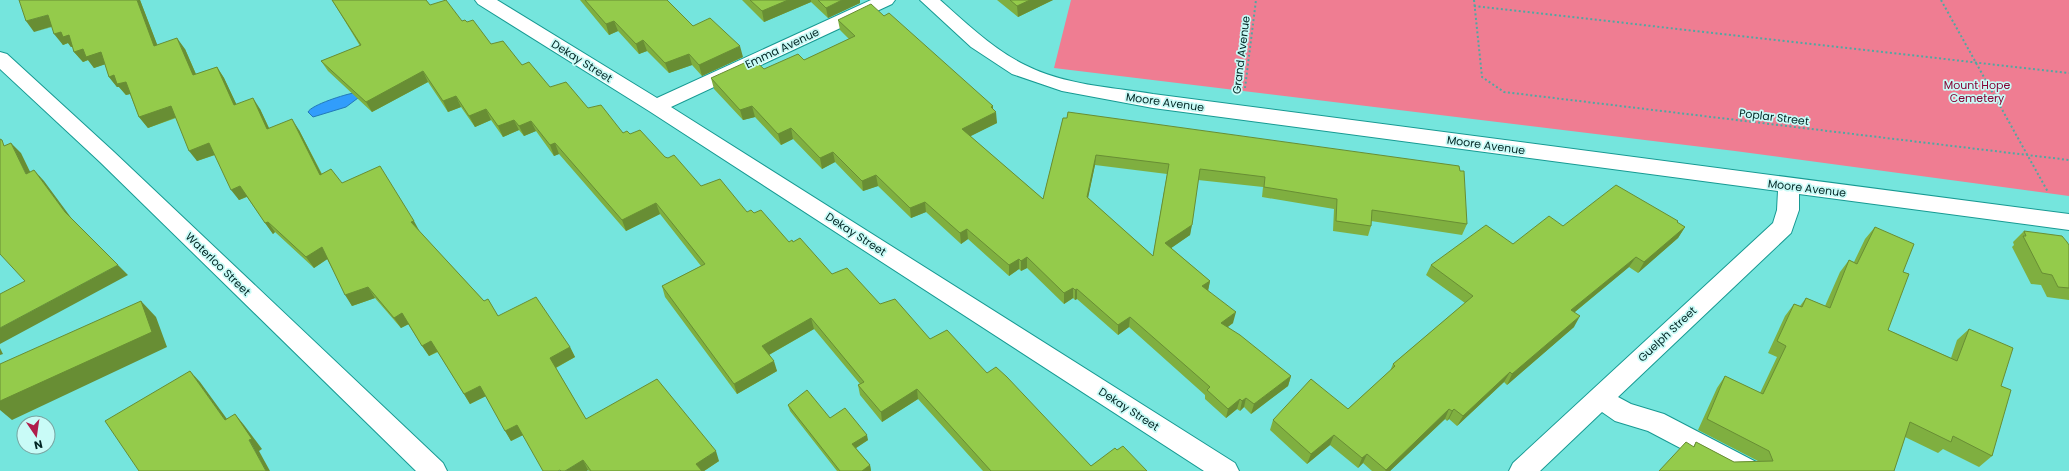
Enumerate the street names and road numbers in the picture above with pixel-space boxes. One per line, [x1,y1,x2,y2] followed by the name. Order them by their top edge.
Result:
[1228,15,1254,95] street label: Grand Avenue
[742,24,822,72] street label: Emma Avenue
[548,36,616,86] street label: Dekay Street
[1125,89,1205,115] street label: Moore Avenue
[1738,105,1810,129] street label: Poplar Street
[1446,132,1526,158] street label: Moore Avenue
[1767,175,1847,201] street label: Moore Avenue
[823,208,889,260] street label: Dekay Street
[182,229,254,299] street label: Waterloo Street
[1634,303,1700,365] street label: Guelph Street
[1096,383,1162,435] street label: Dekay Street

